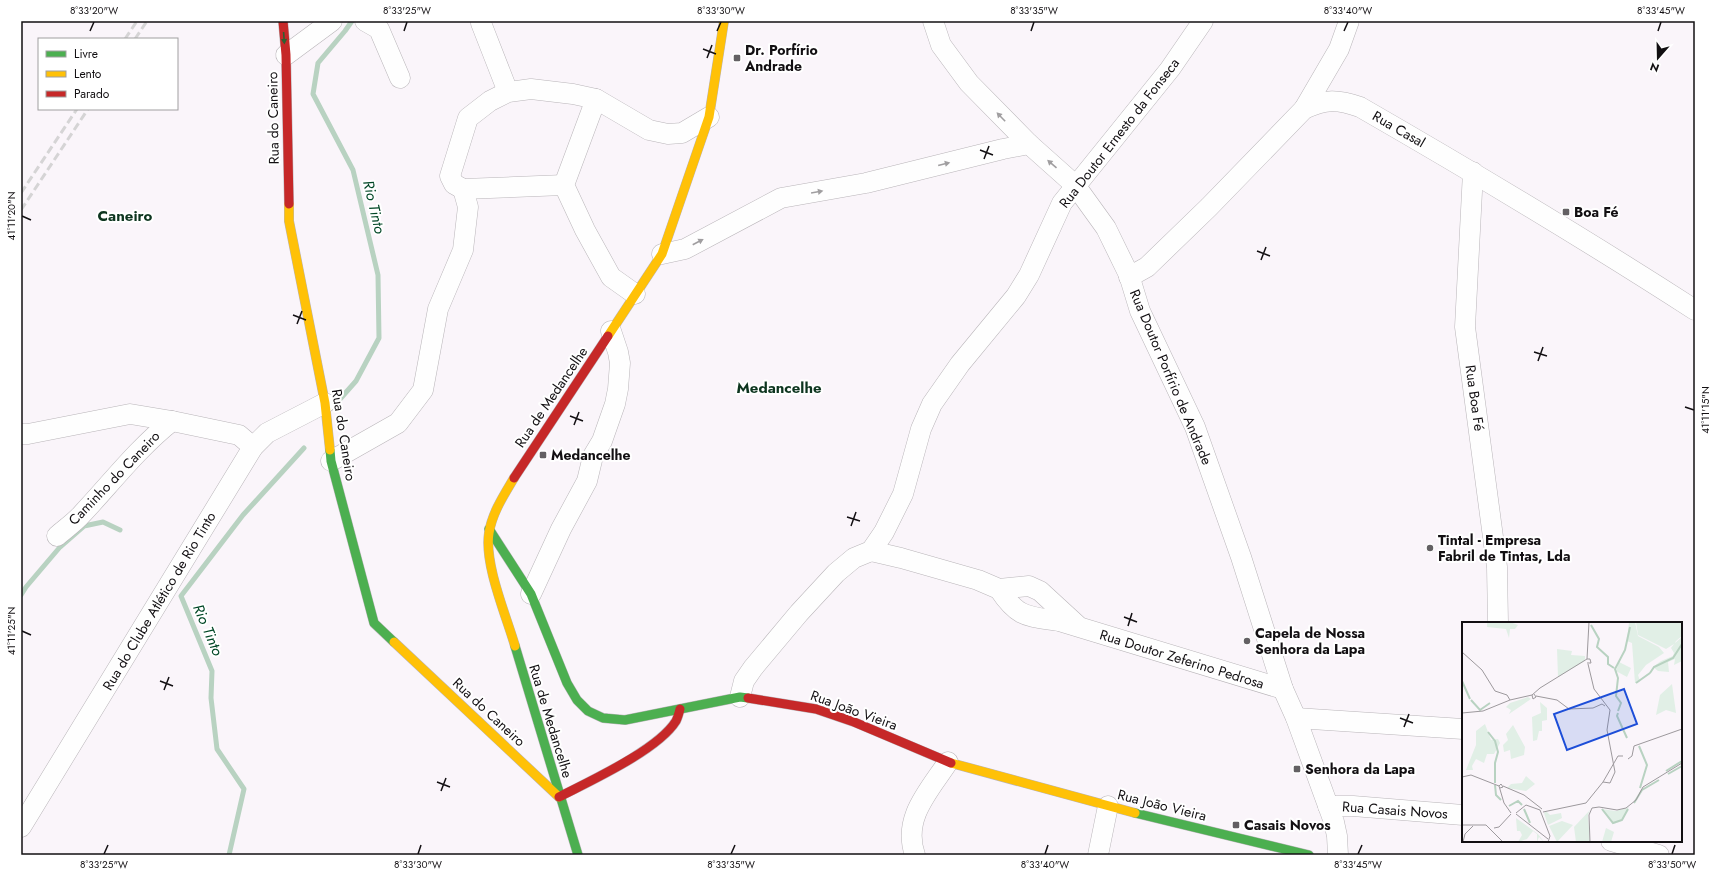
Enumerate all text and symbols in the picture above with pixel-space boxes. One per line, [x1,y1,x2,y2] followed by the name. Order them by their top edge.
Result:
[70,3,118,18] text: 8°33'20"W
[383,3,431,18] text: 8°33'25"W
[697,3,745,18] text: 8°33'30"W
[1010,3,1058,18] text: 8°33'35"W
[1324,3,1372,18] text: 8°33'40"W
[1637,3,1685,18] text: 8°33'45"W
[281,32,288,44] one-way arrow
[38,38,178,110] legend
[1638,38,1678,78] north arrow
[744,40,818,76] place label: Dr. Porfírio Andrade
[74,45,98,63] text: Livre
[732,53,742,63] marker: Dr. Porfírio Andrade
[1054,54,1184,212] street label: Rua Doutor Ernesto da Fonseca
[1648,58,1661,76] text: N
[74,65,102,83] text: Lento
[262,71,284,165] street label: Rua do Caneiro
[74,85,110,103] text: Parado
[1369,106,1429,152] street label: Rua Casal
[996,112,1006,122] one-way arrow
[1047,160,1058,169] one-way arrow
[938,161,950,167] one-way arrow
[357,178,391,236] water label: Rio Tinto
[811,188,823,194] one-way arrow
[4,191,19,241] text: 41°11'20"N
[1574,202,1619,222] place label: Boa Fé
[98,205,153,227] district label: Caneiro
[1561,207,1571,217] marker: Boa Fé
[693,239,704,245] one-way arrow
[1125,286,1217,468] street label: Rua Doutor Porfírio de Andrade
[510,343,592,451] street label: Rua de Medancelhe
[1460,364,1490,432] street label: Rua Boa Fé
[736,377,822,399] district label: Medancelhe
[1698,386,1713,434] text: 41°11'15"N
[327,388,361,483] street label: Rua do Caneiro
[64,426,165,530] street label: Caminho do Caneiro
[551,445,630,465] place label: Medancelhe
[538,450,548,460] marker: Medancelhe
[99,509,219,693] street label: Rua do Clube Atlético de Rio Tinto
[1438,530,1570,566] place label: Tintal - Empresa Fabril de Tintas, Lda
[1425,543,1435,553] marker: Tintal - Empresa Fabril de Tintas, Lda
[189,602,227,658] water label: Rio Tinto
[4,607,19,655] text: 41°11'25"N
[1462,622,1682,842] inset map
[1255,623,1365,659] place label: Capela de Nossa Senhora da Lapa
[1097,624,1267,694] street label: Rua Doutor Zeferino Pedrosa
[1242,636,1252,646] marker: Capela de Nossa Senhora da Lapa
[524,662,578,780] street label: Rua de Medancelhe
[448,673,530,751] street label: Rua do Caneiro
[808,685,900,735] street label: Rua João Vieira
[1305,759,1415,779] place label: Senhora da Lapa
[1292,764,1302,774] marker: Senhora da Lapa
[1115,784,1209,826] street label: Rua João Vieira
[1342,796,1449,824] street label: Rua Casais Novos
[1244,815,1331,835] place label: Casais Novos
[1231,820,1241,830] marker: Casais Novos
[80,857,128,872] text: 8°33'25"W
[394,857,442,872] text: 8°33'30"W
[707,857,755,872] text: 8°33'35"W
[1021,857,1069,872] text: 8°33'40"W
[1334,857,1382,872] text: 8°33'45"W
[1648,857,1696,872] text: 8°33'50"W

